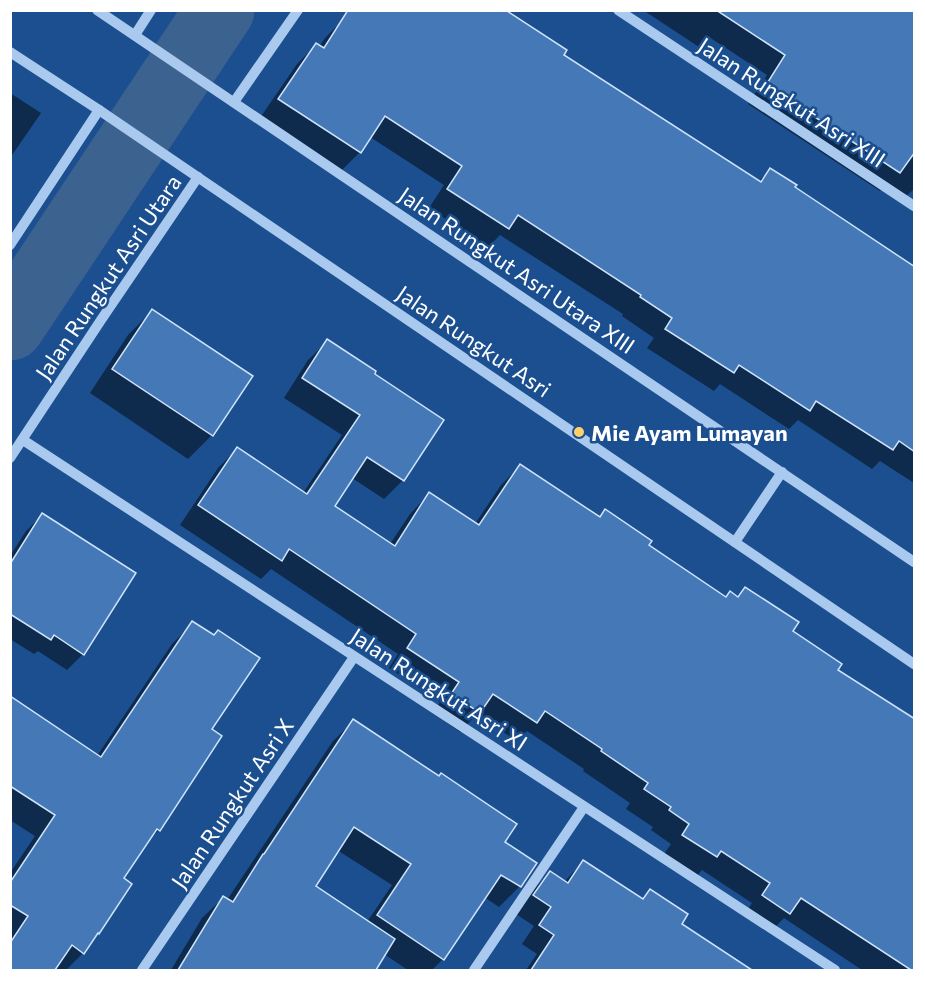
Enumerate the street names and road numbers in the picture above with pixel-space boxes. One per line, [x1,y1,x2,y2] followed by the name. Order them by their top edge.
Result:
[693,31,891,173] street label: Jalan Rungkut Asri XIII
[29,169,187,385] street label: Jalan Rungkut Asri Utara
[394,181,640,359] street label: Jalan Rungkut Asri Utara XIII
[392,280,556,402] street label: Jalan Rungkut Asri
[345,622,533,756] street label: Jalan Rungkut Asri XI
[165,713,299,893] street label: Jalan Rungkut Asri X

